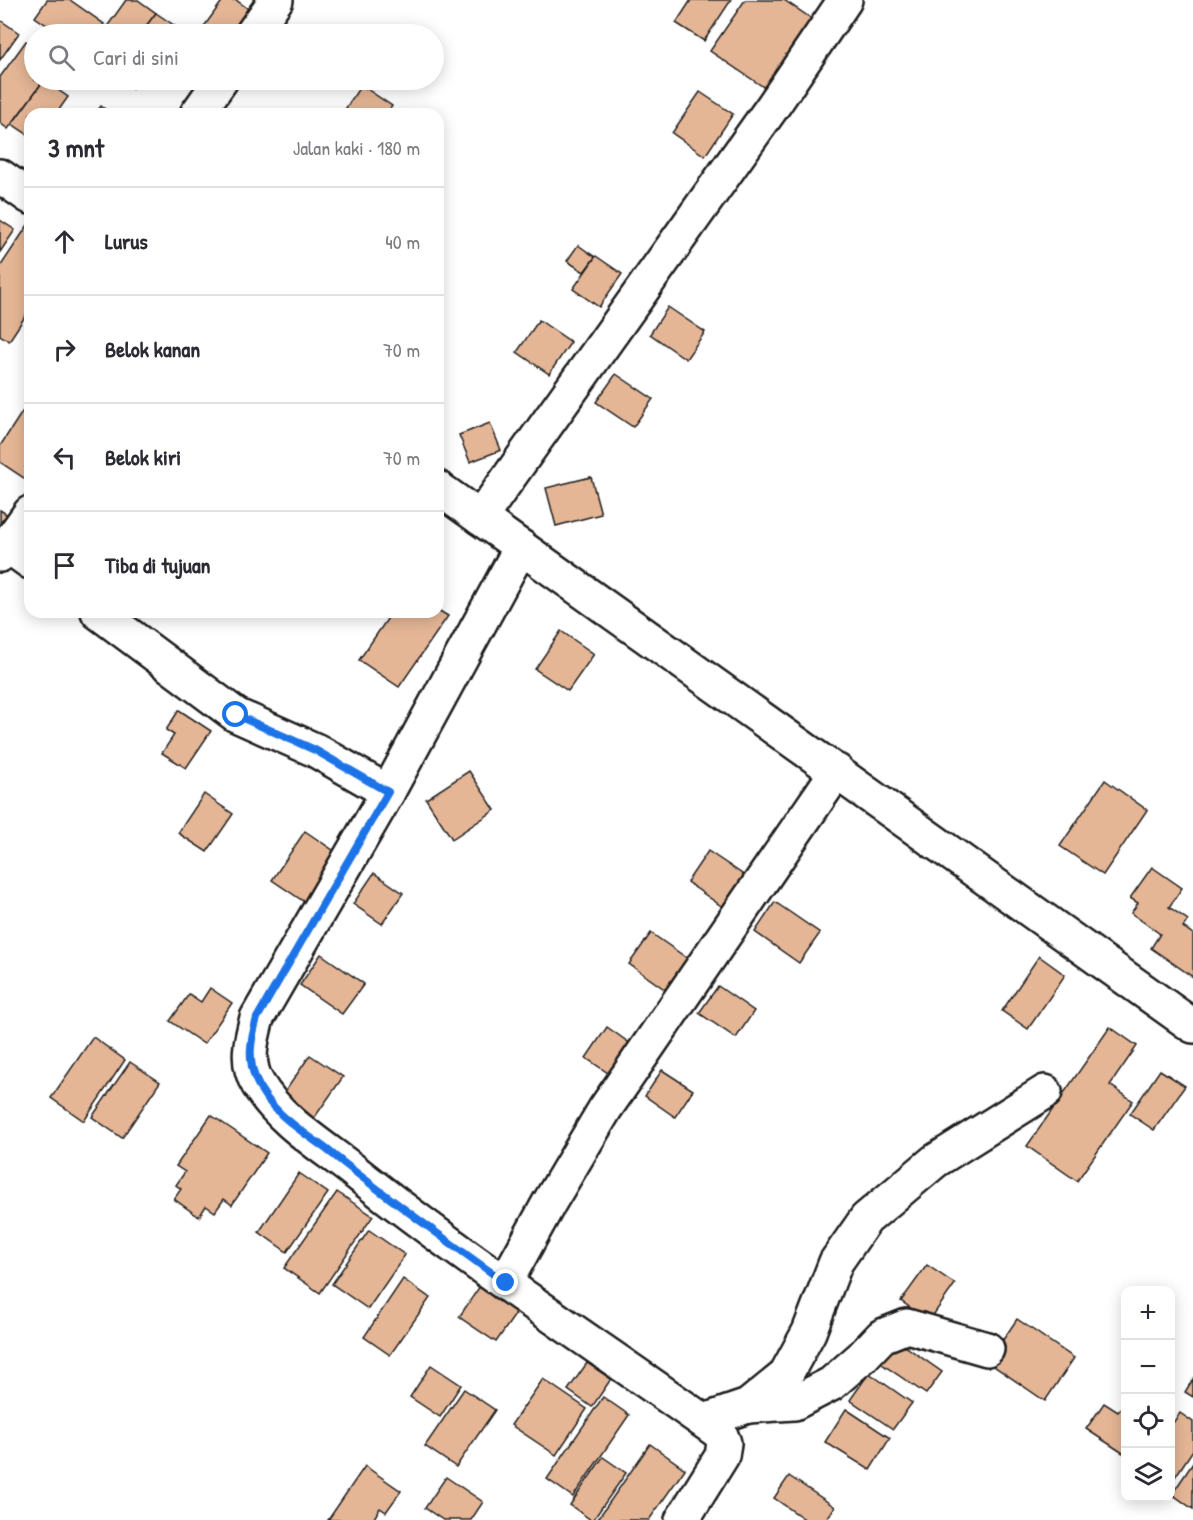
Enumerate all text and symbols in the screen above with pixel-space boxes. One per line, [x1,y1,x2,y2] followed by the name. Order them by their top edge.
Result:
[24,24,444,90] search box
[45,41,78,74] icon: search
[93,42,179,72] text: Cari di sini
[48,130,104,165] text: 3 mnt
[293,134,420,161] text: Jalan kaki · 180 m
[48,225,81,258] icon: ahead
[105,226,148,256] text: Lurus
[385,228,420,255] text: 40 m
[48,333,81,366] icon: right
[105,334,200,364] text: Belok kanan
[383,336,420,363] text: 70 m
[48,441,81,474] icon: left
[105,442,181,472] text: Belok kiri
[383,444,420,471] text: 70 m
[48,549,81,582] icon: arrive
[105,550,210,580] text: Tiba di tujuan
[222,701,248,727] route start
[492,1269,518,1295] route end
[1121,1286,1175,1502] map controls
[1121,1286,1175,1340] button: +
[1121,1340,1175,1394] button: −
[1121,1394,1175,1448] button: locate
[1121,1448,1175,1502] button: layers

